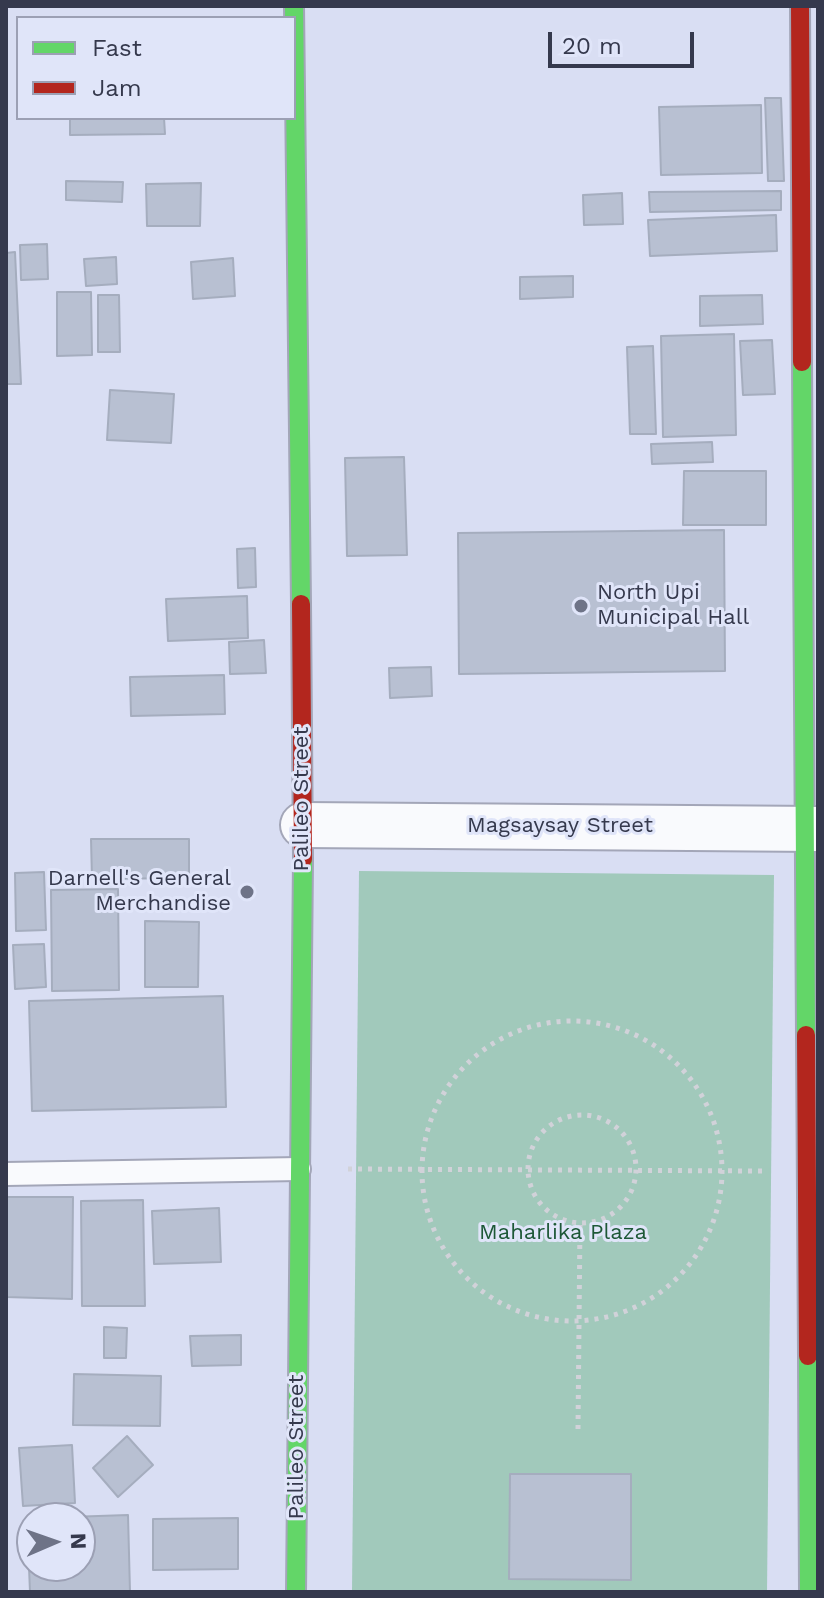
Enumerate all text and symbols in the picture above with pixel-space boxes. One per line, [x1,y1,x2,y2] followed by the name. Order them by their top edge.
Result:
[16,16,296,120] legend
[552,16,698,66] scale bar
[562,32,622,60] text: 20 m
[92,34,142,62] text: Fast
[92,74,142,102] text: Jam
[597,580,749,632] place label: North Upi Municipal Hall
[572,597,590,615] marker: North Upi Municipal Hall
[289,727,315,871] street label: Palileo Street
[467,813,653,839] street label: Magsaysay Street
[48,866,231,918] place label: Darnell's General Merchandise
[238,883,256,901] marker: Darnell's General Merchandise
[479,1220,647,1246] park label: Maharlika Plaza
[284,1375,310,1519] street label: Palileo Street
[16,1502,96,1582] north arrow
[66,1533,91,1550] text: N

